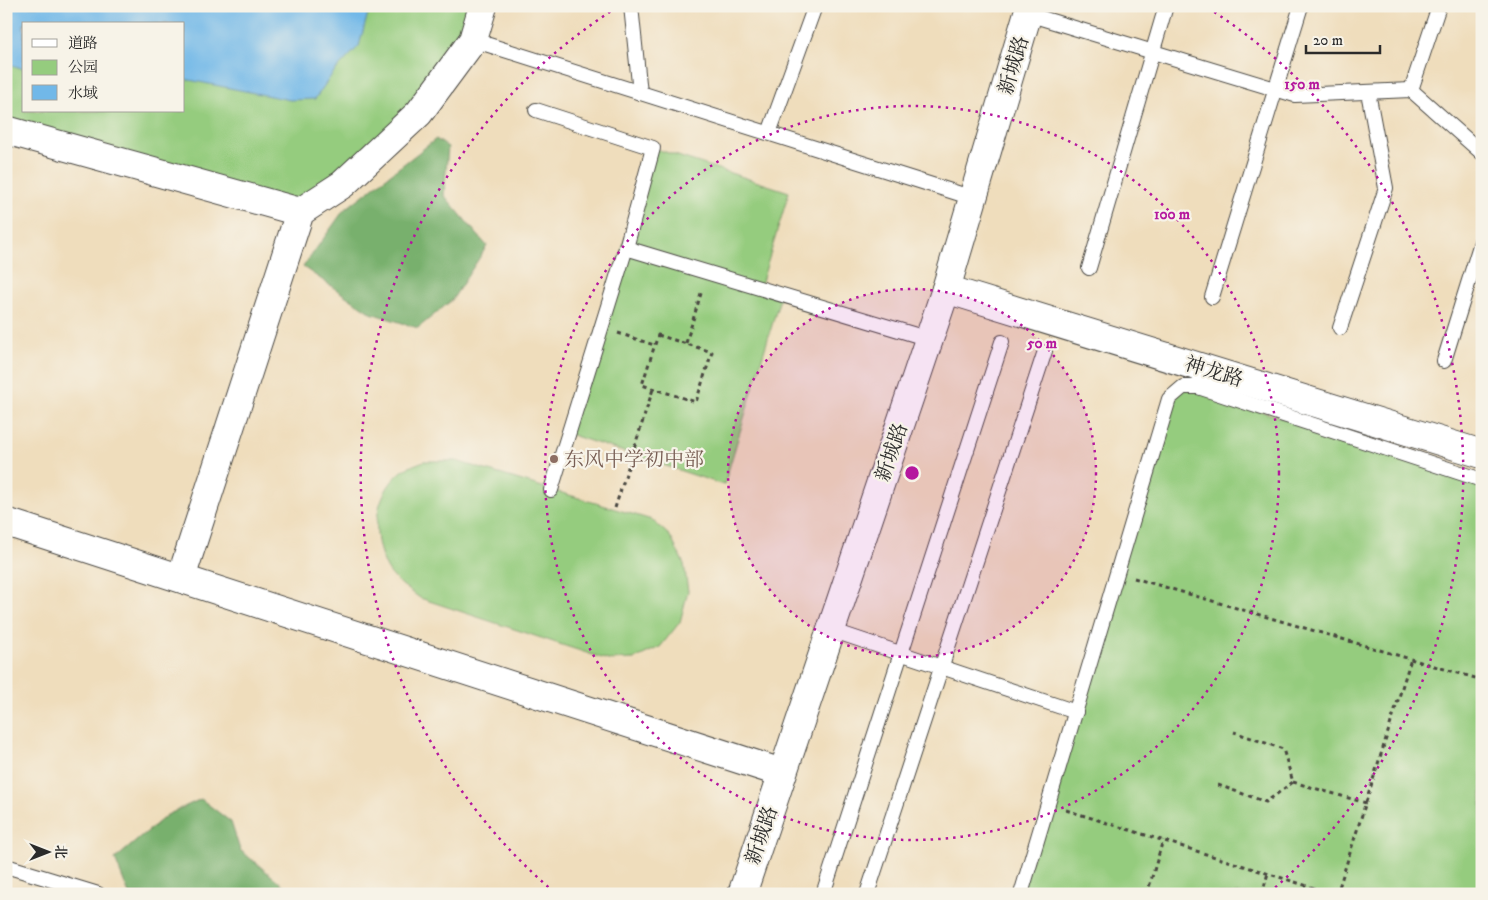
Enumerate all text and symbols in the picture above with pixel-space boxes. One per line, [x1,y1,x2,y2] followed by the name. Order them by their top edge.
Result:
[22,22,185,112] legend
[1306,22,1379,54] scale bar
[1313,31,1343,50] text: 20 m
[994,33,1035,98] street label: 新城路
[68,34,98,53] text: 道路
[68,58,98,77] text: 公园
[1284,75,1320,94] text: 150 m
[68,84,98,103] text: 水域
[1154,205,1191,224] text: 100 m
[1026,334,1058,353] text: 50 m
[1181,352,1246,393] street label: 神龙路
[871,420,914,485] street label: 新城路
[564,448,704,473] place label: 东风中学初中部
[548,453,560,465] marker: 东风中学初中部
[903,464,921,482] centre of rings
[741,803,784,868] street label: 新城路
[22,828,72,878] north arrow
[51,845,69,859] text: 北

